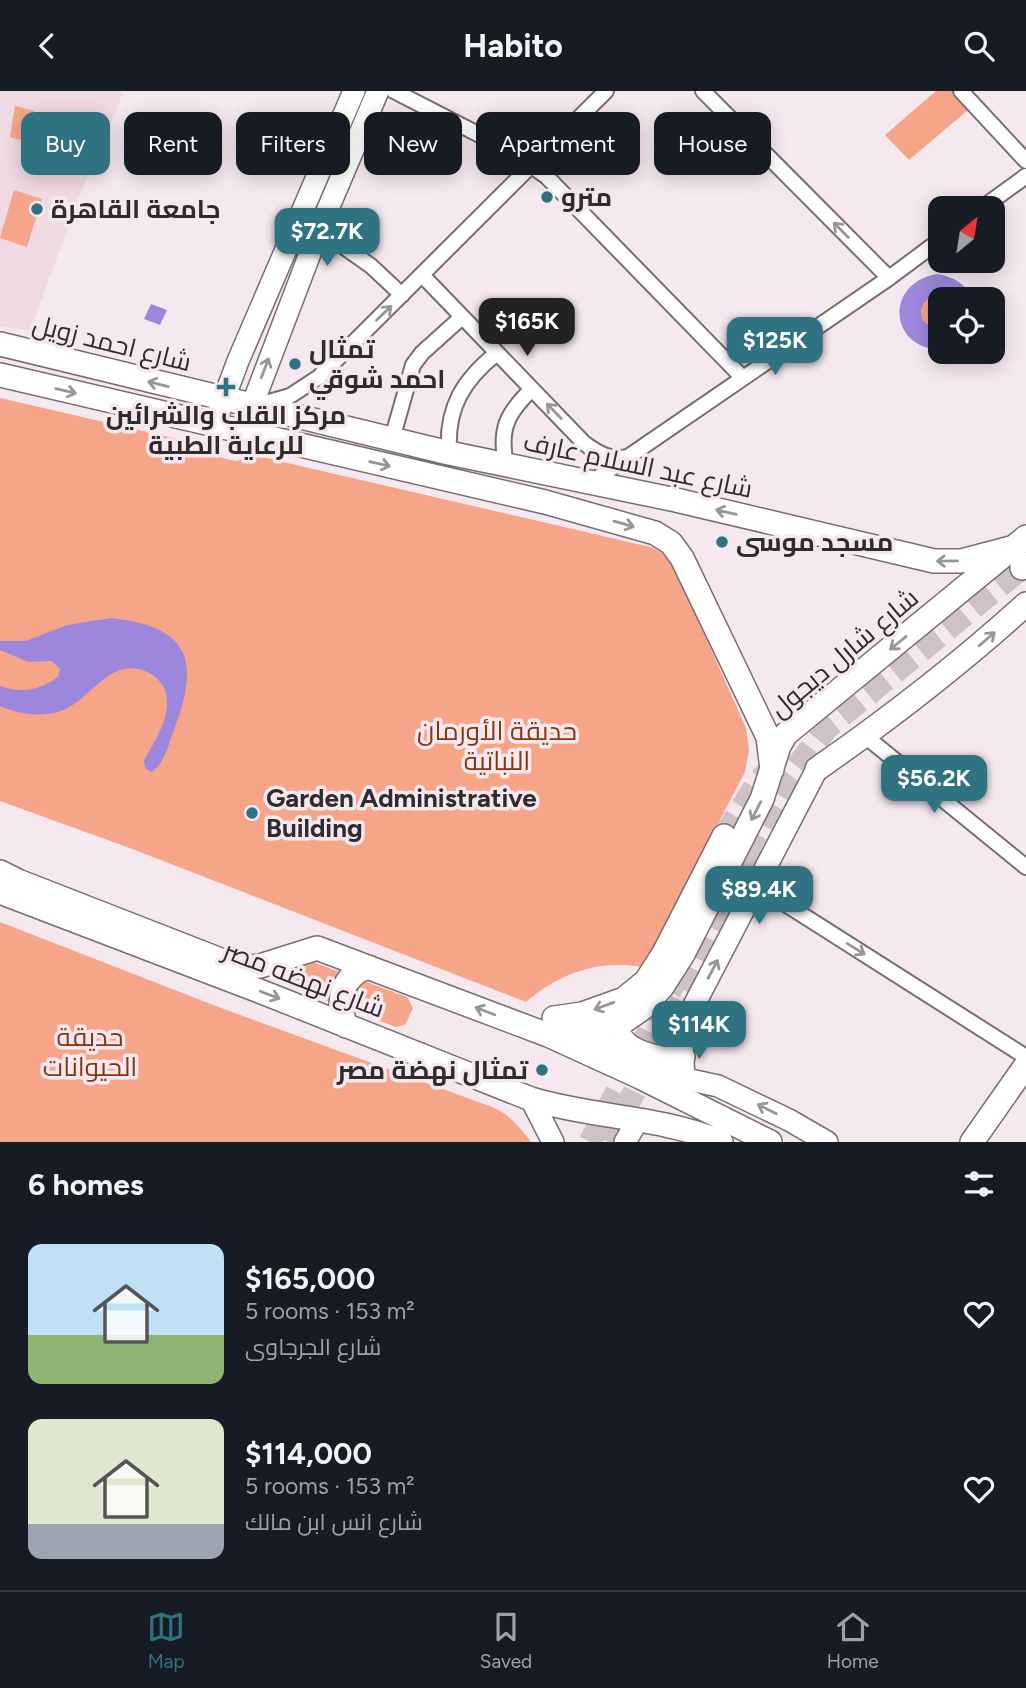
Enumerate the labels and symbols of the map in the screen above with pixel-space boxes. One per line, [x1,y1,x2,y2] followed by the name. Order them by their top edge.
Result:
[561,181,612,213] place label: مترو
[539,189,555,205] marker: مترو
[51,193,221,225] place label: جامعة القاهرة
[928,196,1004,273] north arrow
[29,201,45,217] marker: جامعة القاهرة
[270,209,384,268] pin: $72.7K
[832,222,849,239] one-way arrow
[478,299,576,358] pin: $165K
[375,305,392,322] one-way arrow
[29,308,195,379] street label: شارع احمد زويل
[726,317,824,377] pin: $125K
[309,333,445,400] place label: تمثال احمد شوقي
[287,356,303,372] marker: تمثال احمد شوقي
[260,357,273,379] one-way arrow
[147,376,170,390] one-way arrow
[216,377,236,397] marker: مركز القلب والشرائين للرعاية الطبية
[54,384,77,398] one-way arrow
[106,399,346,461] place label: مركز القلب والشرائين للرعاية الطبية
[545,403,562,420] one-way arrow
[520,425,756,507] street label: شارع عبد السلام عارف
[368,457,391,471] one-way arrow
[715,504,737,517] one-way arrow
[613,518,635,531] one-way arrow
[736,526,893,558] place label: مسجد موسى
[714,534,730,550] marker: مسجد موسى
[936,555,959,568] one-way arrow
[763,582,925,725] street label: شارع شارل ديجول
[978,631,996,647] one-way arrow
[890,635,908,651] one-way arrow
[417,715,577,777] park label: حديقة الأورمان النباتية
[877,755,991,815] pin: $56.2K
[266,782,537,844] place label: Garden Administrative Building
[748,800,762,821] one-way arrow
[244,805,260,821] marker: Garden Administrative Building
[702,867,816,926] pin: $89.4K
[217,933,389,1025] street label: شارع نهضه مصر
[845,942,865,956] one-way arrow
[707,959,720,980] one-way arrow
[258,990,280,1003] one-way arrow
[593,1001,615,1014] one-way arrow
[650,1002,748,1061] pin: $114K
[474,1004,496,1016] one-way arrow
[43,1021,137,1083] park label: حديقة الحيوانات
[336,1054,529,1086] place label: تمثال نهضة مصر
[534,1062,550,1078] marker: تمثال نهضة مصر
[757,1101,778,1115] one-way arrow

